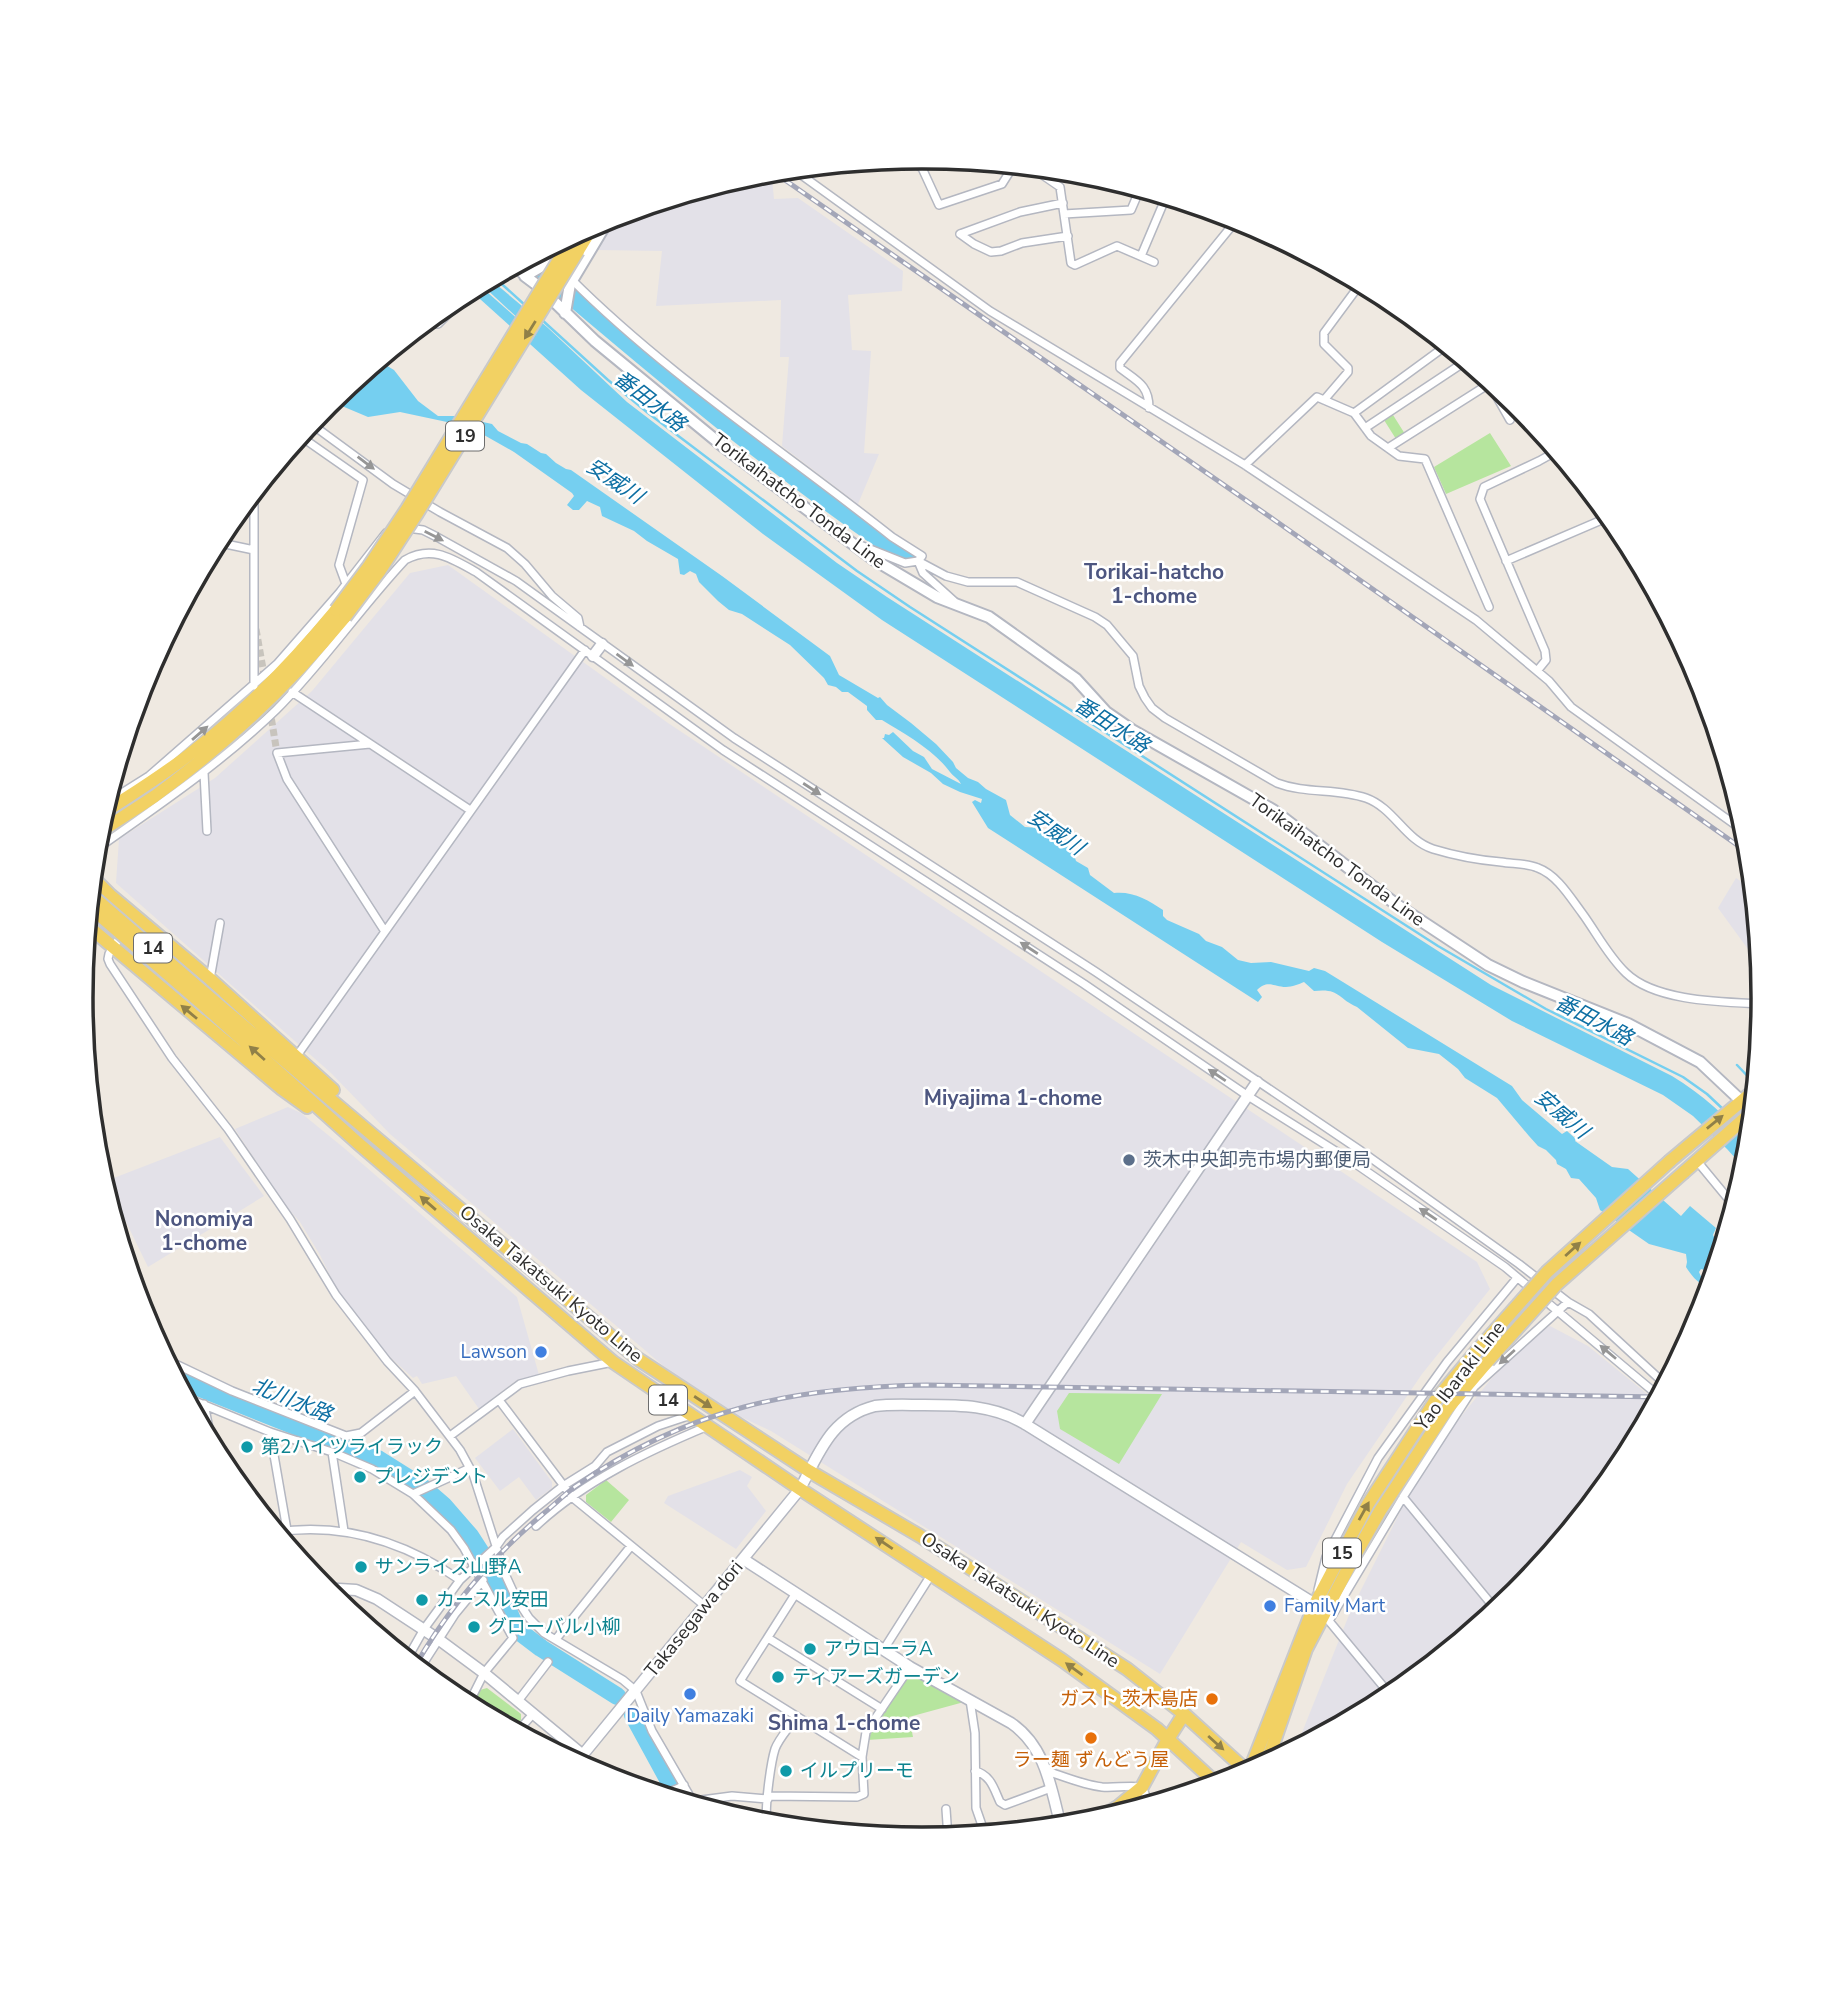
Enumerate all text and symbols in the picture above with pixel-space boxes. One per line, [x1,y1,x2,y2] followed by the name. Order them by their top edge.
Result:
[523,320,536,340] one-way arrow
[608,364,693,439] water label: 番田水路
[446,422,484,450] road number: 19
[707,427,891,575] street label: Torikaihatcho Tonda Line
[581,452,651,511] water label: 安威川
[357,456,375,470] one-way arrow
[425,529,445,541] one-way arrow
[1084,558,1224,610] district label: Torikai-hatcho 1-chome
[616,653,634,667] one-way arrow
[1069,690,1157,761] water label: 番田水路
[191,726,208,741] one-way arrow
[803,782,821,796] one-way arrow
[1244,787,1430,933] street label: Torikaihatcho Tonda Line
[1022,802,1091,863] water label: 安威川
[134,933,172,962] road number: 14
[1020,941,1038,955] one-way arrow
[1550,988,1639,1053] water label: 番田水路
[180,1004,198,1020] one-way arrow
[248,1045,266,1061] one-way arrow
[1208,1069,1227,1082] one-way arrow
[1529,1083,1597,1146] water label: 安威川
[924,1084,1102,1112] district label: Miyajima 1-chome
[1707,1115,1724,1130] one-way arrow
[1143,1147,1371,1173] place label: 茨木中央卸売市場内郵便局
[1121,1152,1137,1168] marker: 茨木中央卸売市場内郵便局
[419,1196,436,1211] one-way arrow
[454,1199,648,1369] street label: Osaka Takatsuki Kyoto Line
[155,1205,253,1257] district label: Nonomiya 1-chome
[1419,1207,1437,1221] one-way arrow
[1564,1241,1582,1257] one-way arrow
[1408,1316,1511,1437] street label: Yao Ibaraki Line
[460,1339,527,1365] place label: Lawson
[533,1344,549,1360] marker: Lawson
[1600,1345,1617,1360] one-way arrow
[1499,1348,1516,1364] one-way arrow
[248,1371,338,1429] water label: 北川水路
[649,1386,687,1414] road number: 14
[694,1395,712,1409] one-way arrow
[261,1434,443,1460] place label: 第2ハイツライラック
[239,1439,255,1455] marker: 第2ハイツライラック
[374,1464,488,1490] place label: プレジデント
[352,1469,368,1485] marker: プレジデント
[1358,1501,1370,1521] one-way arrow
[916,1526,1124,1674] street label: Osaka Takatsuki Kyoto Line
[874,1537,894,1550] one-way arrow
[1323,1538,1361,1568] road number: 15
[375,1554,521,1580] place label: サンライズ山野A
[639,1555,749,1683] street label: Takasegawa dori
[353,1559,369,1575] marker: サンライズ山野A
[436,1587,549,1613] place label: カースル安田
[414,1592,430,1608] marker: カースル安田
[1284,1593,1385,1619] place label: Family Mart
[1262,1598,1278,1614] marker: Family Mart
[488,1614,621,1640] place label: グローバル小柳
[466,1619,482,1635] marker: グローバル小柳
[824,1636,933,1662] place label: アウローラA
[802,1641,818,1657] marker: アウローラA
[1065,1662,1083,1676] one-way arrow
[792,1664,960,1690] place label: ティアーズガーデン
[770,1669,786,1685] marker: ティアーズガーデン
[682,1686,698,1702] marker: Daily Yamazaki
[1060,1686,1198,1712] place label: ガスト 茨木島店
[1204,1691,1220,1707] marker: ガスト 茨木島店
[626,1703,754,1729] place label: Daily Yamazaki
[768,1709,920,1737] district label: Shima 1-chome
[1083,1730,1099,1746] marker: ラー麺 ずんどう屋
[1207,1735,1225,1751] one-way arrow
[1013,1747,1169,1773] place label: ラー麺 ずんどう屋
[800,1758,914,1784] place label: イルプリーモ
[778,1763,794,1779] marker: イルプリーモ

